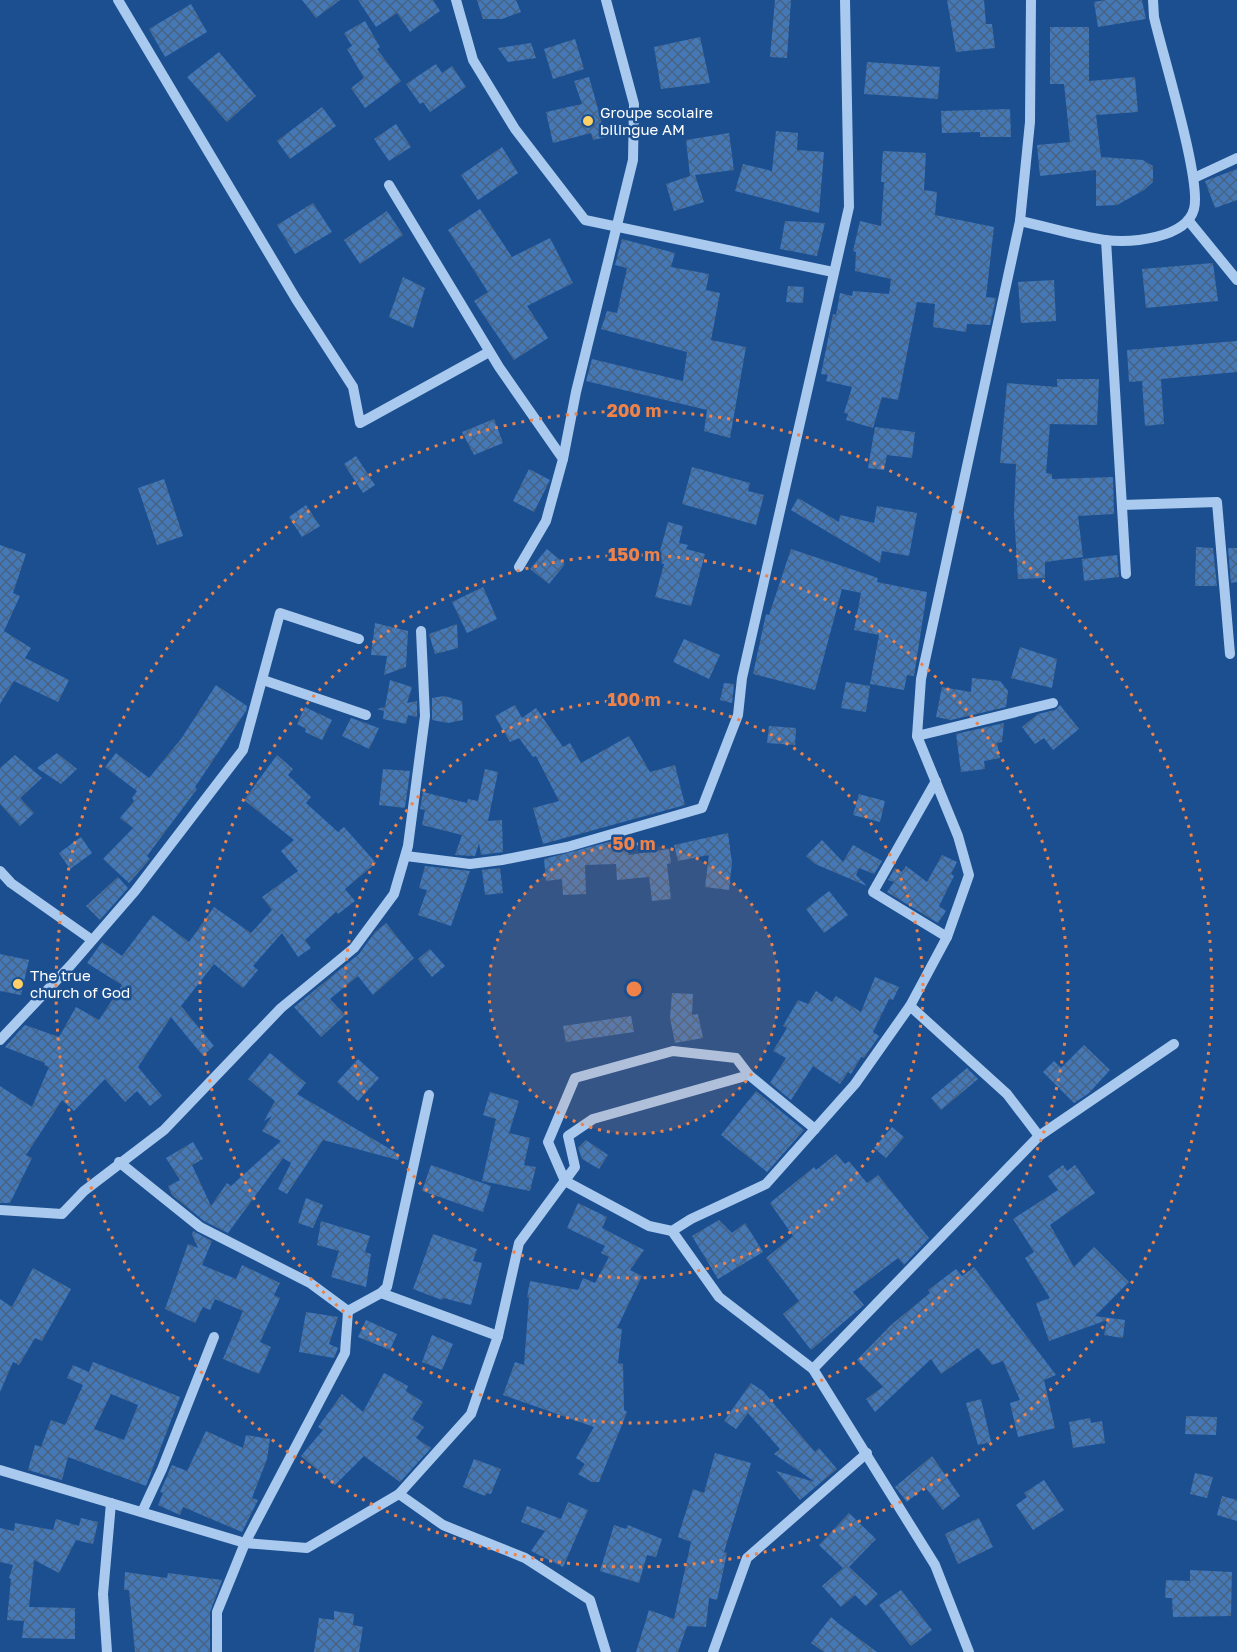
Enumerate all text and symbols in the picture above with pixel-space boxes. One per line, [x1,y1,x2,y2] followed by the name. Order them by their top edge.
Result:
[600,103,713,138] place label: Groupe scolaire bilingue AM
[581,114,595,128] marker: Groupe scolaire bilingue AM
[607,399,661,421] text: 200 m
[608,543,660,565] text: 150 m
[608,688,660,710] text: 100 m
[613,832,655,854] text: 50 m
[30,966,130,1001] place label: The true church of God
[11,977,25,991] marker: The true church of God
[624,979,644,999] centre of rings

